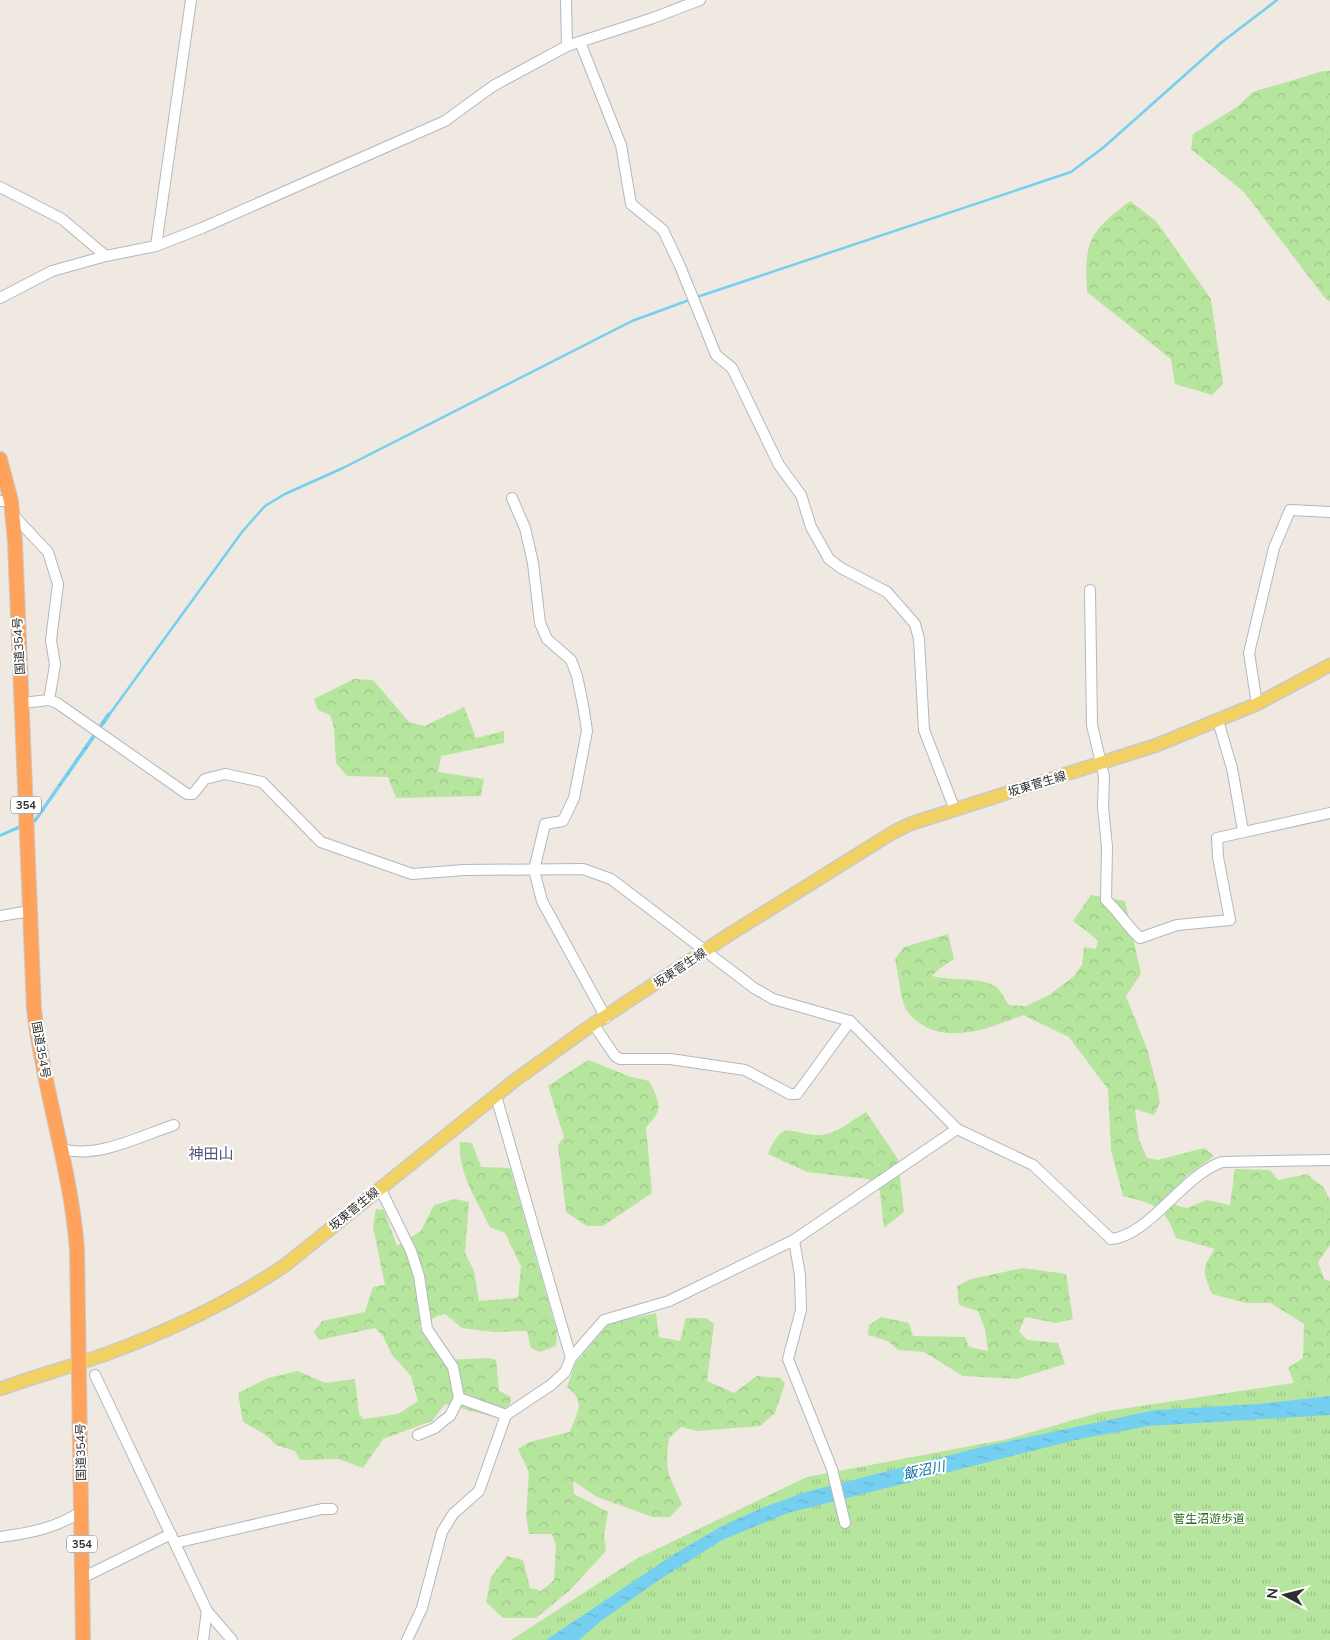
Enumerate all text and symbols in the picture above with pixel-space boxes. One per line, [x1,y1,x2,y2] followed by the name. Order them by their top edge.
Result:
[10,617,27,675] street label: 国道354号
[1006,768,1068,799] street label: 坂東菅生線
[11,796,41,814] road number: 354
[651,945,709,991] street label: 坂東菅生線
[29,1020,54,1080] street label: 国道354号
[188,1144,234,1163] district label: 神田山
[326,1184,382,1233] street label: 坂東菅生線
[72,1423,89,1481] street label: 国道354号
[902,1456,948,1483] water label: 飯沼川
[1173,1511,1245,1526] park label: 菅生沼遊歩道
[67,1536,97,1552] road number: 354
[1260,1570,1310,1620] north arrow
[1263,1587,1282,1600] text: N

